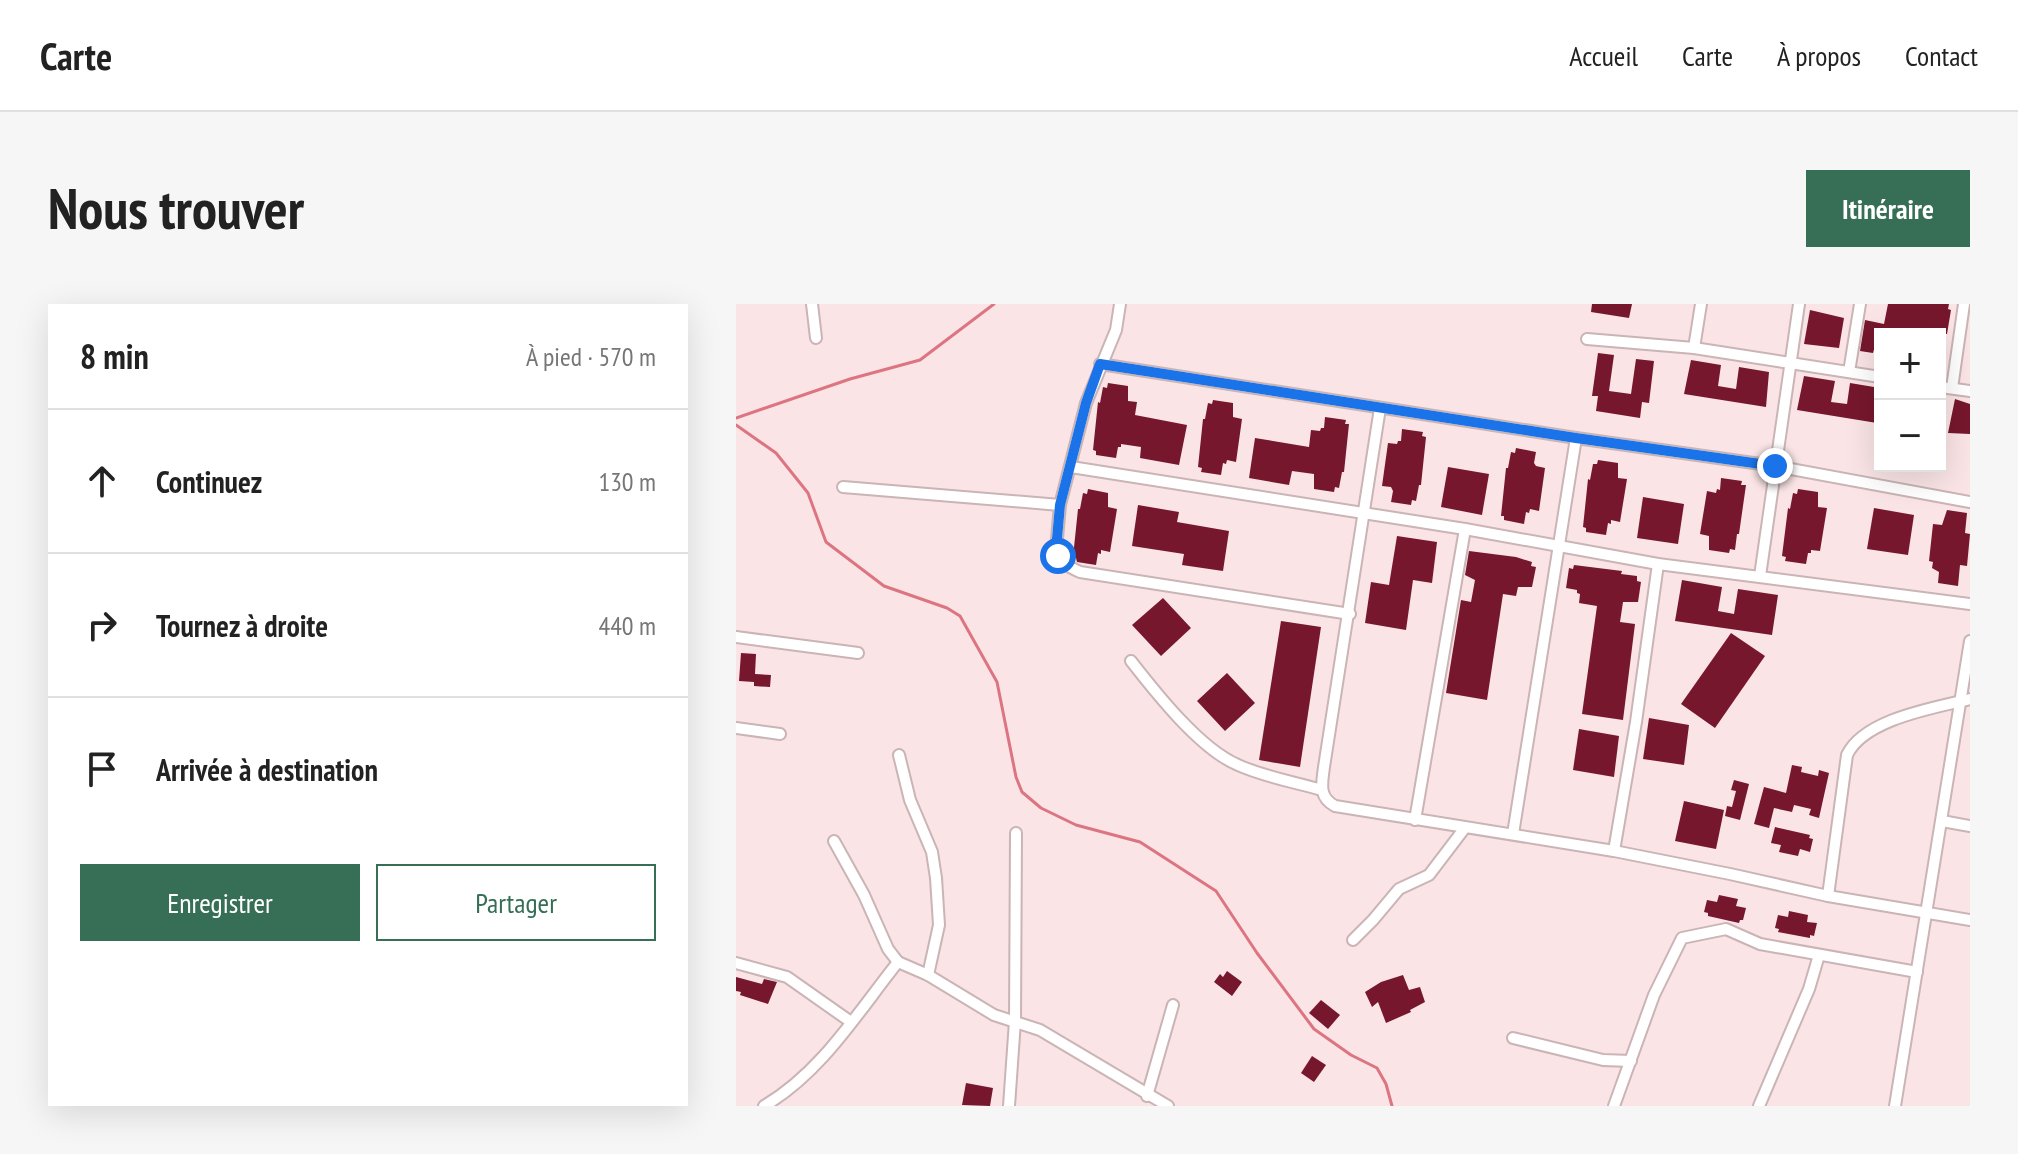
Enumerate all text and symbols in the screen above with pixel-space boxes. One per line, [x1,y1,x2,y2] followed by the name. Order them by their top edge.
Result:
[40,31,112,80] text: Carte
[1569,37,1638,74] text: Accueil
[1682,37,1733,74] text: Carte
[1777,37,1861,74] text: À propos
[1905,37,1978,74] text: Contact
[1806,170,1970,247] button: Itinéraire
[48,172,304,244] text: Nous trouver
[1874,328,1946,472] map controls
[1874,328,1946,400] button: +
[80,334,149,378] text: 8 min
[526,340,656,373] text: À pied · 570 m
[1874,400,1946,472] button: −
[1757,448,1793,484] route end
[80,459,124,503] icon: ahead
[156,462,262,501] text: Continuez
[598,465,656,498] text: 130 m
[1040,538,1076,574] route start
[80,603,124,647] icon: right
[156,606,328,645] text: Tournez à droite
[598,609,656,642] text: 440 m
[80,747,124,791] icon: arrive
[156,750,378,789] text: Arrivée à destination
[80,864,360,941] button: Enregistrer
[376,864,656,941] button: Partager

